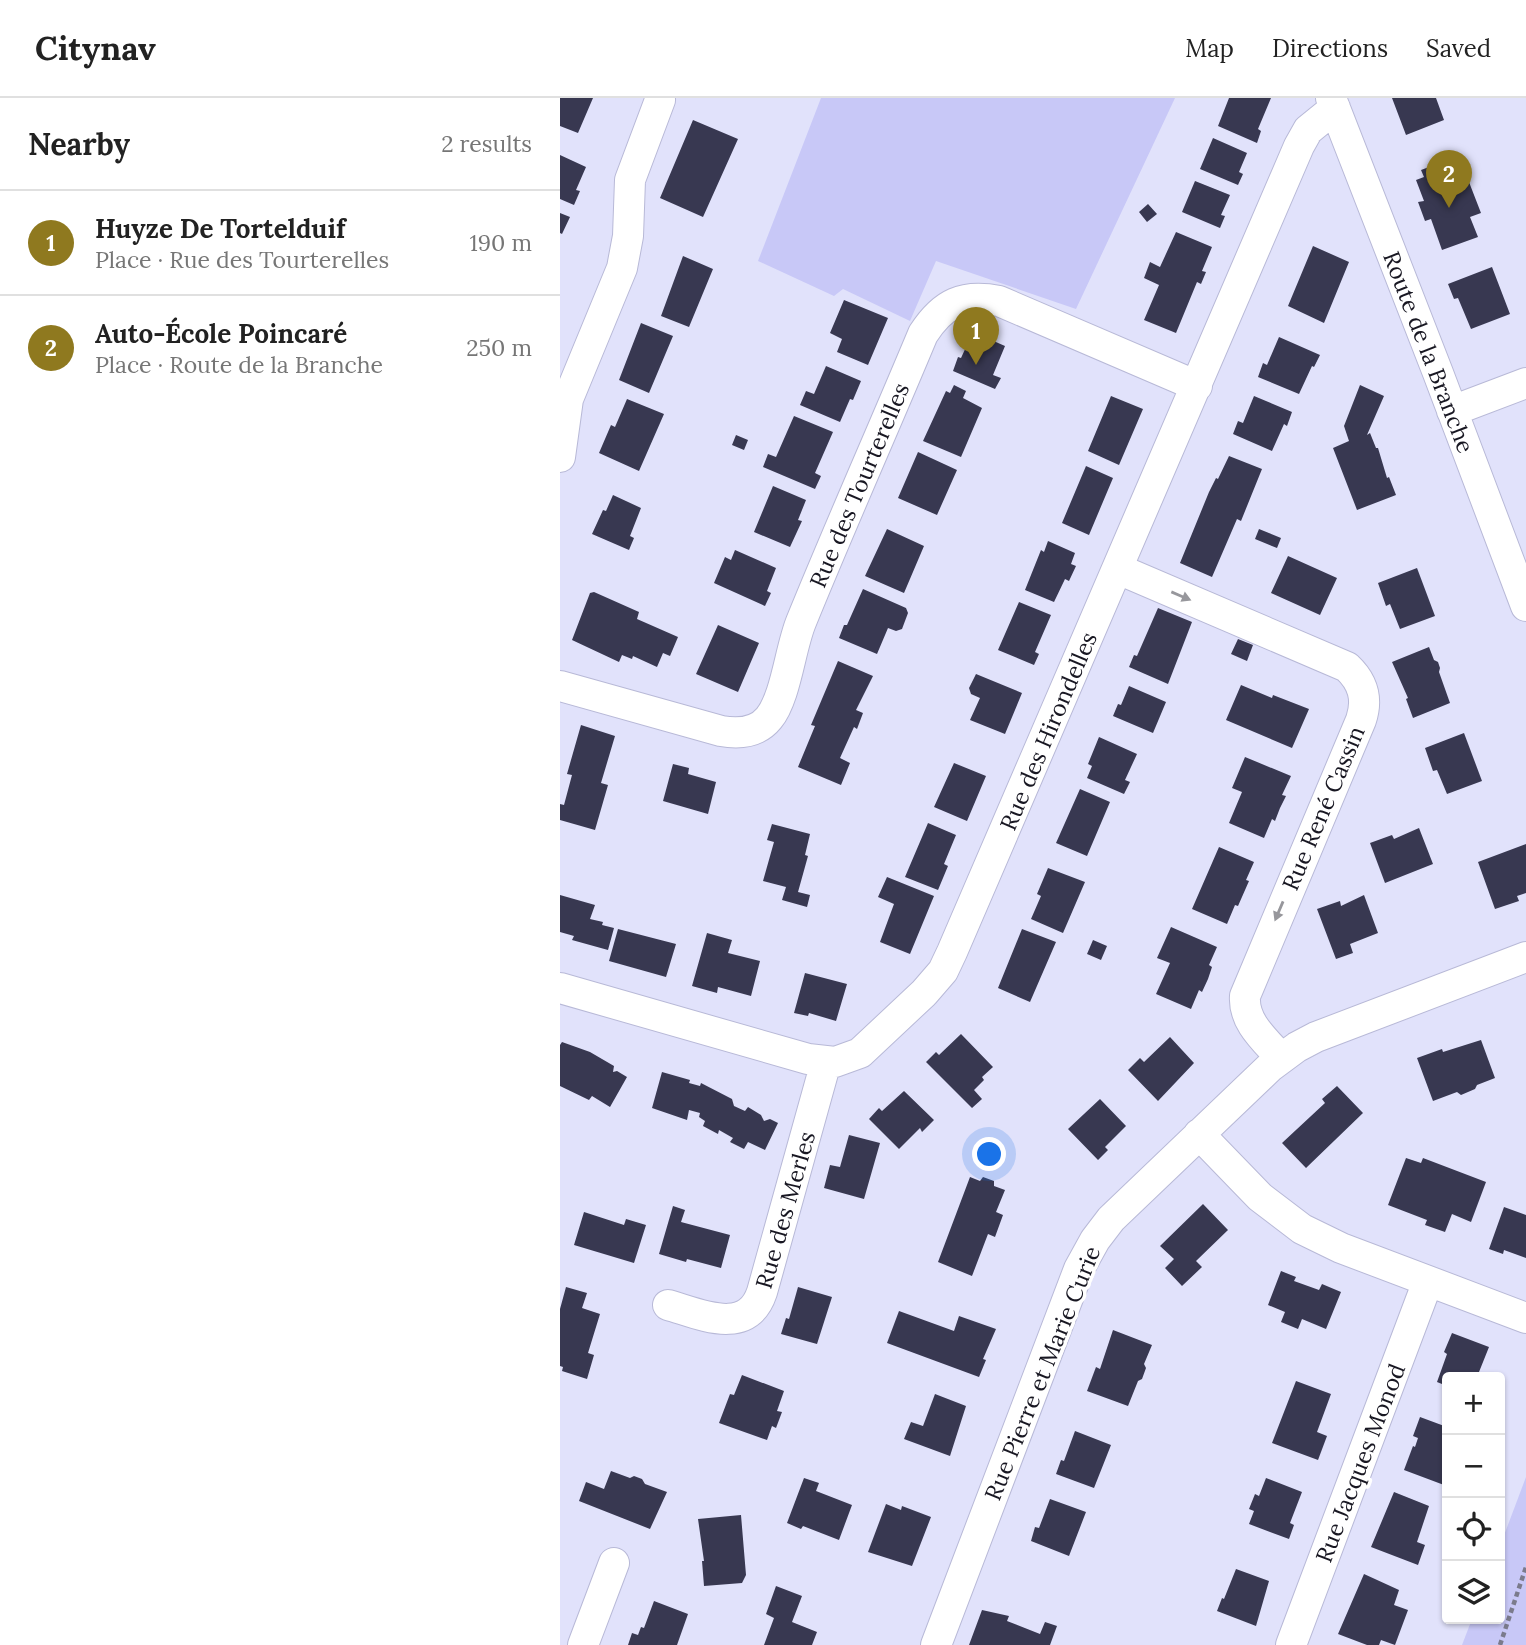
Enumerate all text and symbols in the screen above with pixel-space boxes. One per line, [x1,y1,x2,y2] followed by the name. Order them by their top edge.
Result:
[35,27,156,69] text: Citynav
[1185,33,1234,64] text: Map
[1272,33,1388,64] text: Directions
[1426,33,1491,64] text: Saved
[28,125,130,163] text: Nearby
[441,129,532,158] text: 2 results
[1426,150,1472,208] pin: 2
[95,212,346,245] text: Huyze De Tortelduif
[46,228,56,257] text: 1
[469,228,532,257] text: 190 m
[95,245,389,274] text: Place · Rue des Tourterelles
[1377,247,1481,457] street label: Route de la Branche
[953,307,999,365] pin: 1
[95,317,347,350] text: Auto-École Poincaré
[45,333,57,362] text: 2
[466,333,532,362] text: 250 m
[95,350,383,379] text: Place · Route de la Branche
[803,378,915,592] street label: Rue des Tourterelles
[1170,590,1191,601] one-way arrow
[993,627,1103,835] street label: Rue des Hirondelles
[1275,721,1371,894] street label: Rue René Cassin
[1273,901,1284,922] one-way arrow
[749,1128,821,1292] street label: Rue des Merles
[972,1137,1006,1171] your location
[978,1242,1106,1504] street label: Rue Pierre et Marie Curie
[1309,1359,1411,1567] street label: Rue Jacques Monod
[1442,1372,1505,1624] map controls
[1442,1372,1505,1435] button: +
[1442,1435,1505,1498] button: −
[1442,1498,1505,1561] button: locate
[1442,1561,1505,1624] button: layers

